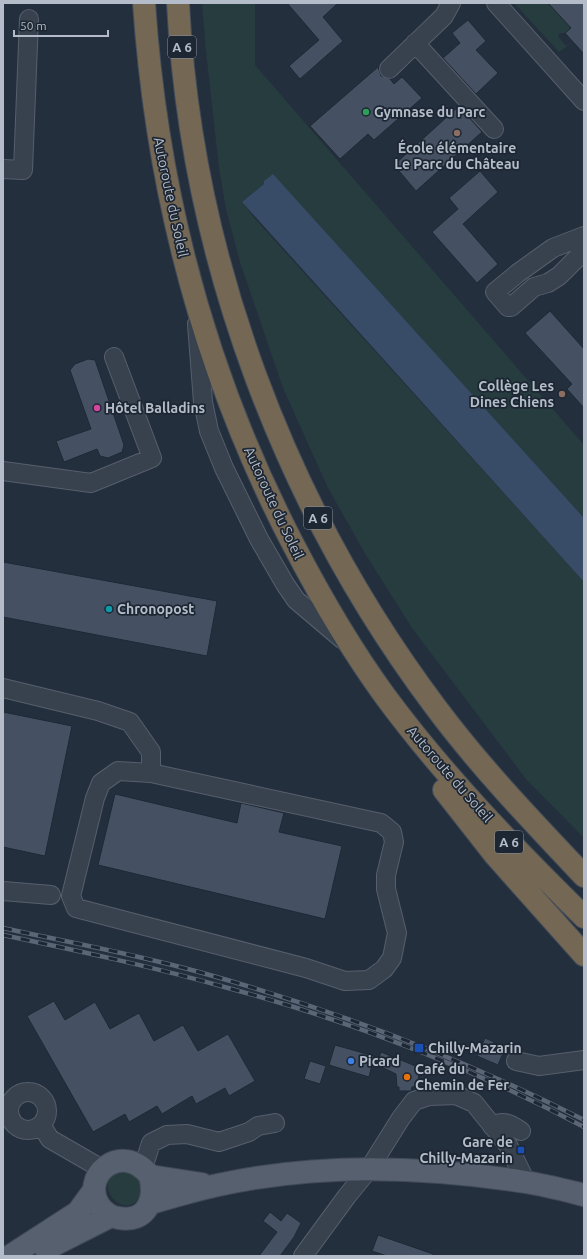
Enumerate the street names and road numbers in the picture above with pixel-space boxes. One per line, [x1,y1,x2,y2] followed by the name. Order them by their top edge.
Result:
[168,36,196,58] road number: A 6
[150,136,192,259] street label: Autoroute du Soleil
[241,444,307,562] street label: Autoroute du Soleil
[304,507,332,529] road number: A 6
[404,723,496,826] street label: Autoroute du Soleil
[495,831,523,853] road number: A 6

